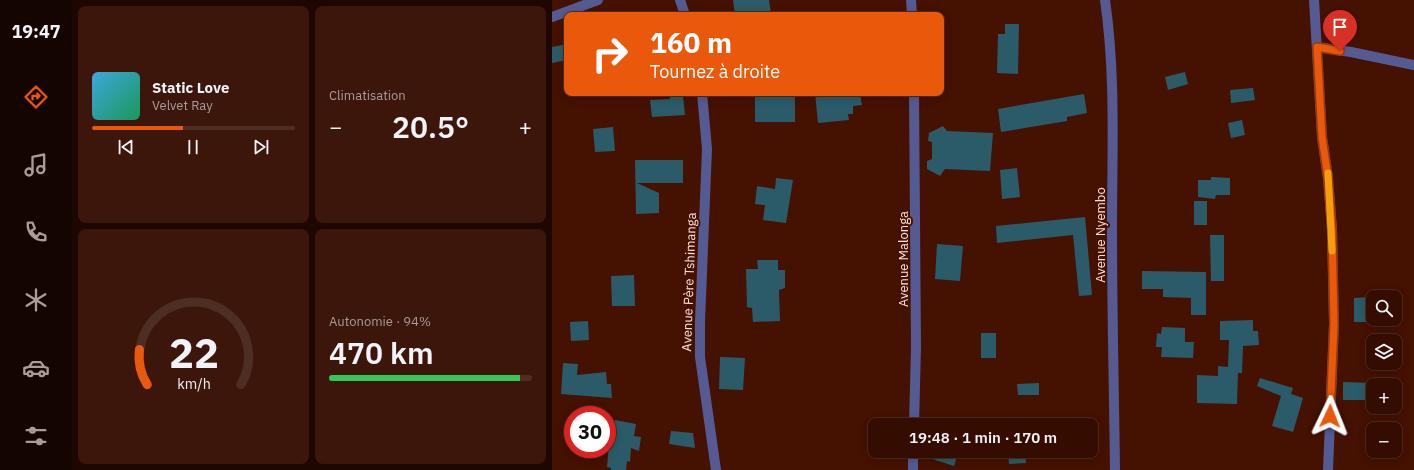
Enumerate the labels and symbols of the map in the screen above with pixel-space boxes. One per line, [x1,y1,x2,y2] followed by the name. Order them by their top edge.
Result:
[1323,10,1357,51] pin
[1092,187,1109,283] street label: Avenue Nyembo
[895,211,912,307] street label: Avenue Malonga
[678,212,700,352] street label: Avenue Père Tshimanga
[1309,395,1351,437] position arrow
[564,406,616,458] speed limit sign: 30

